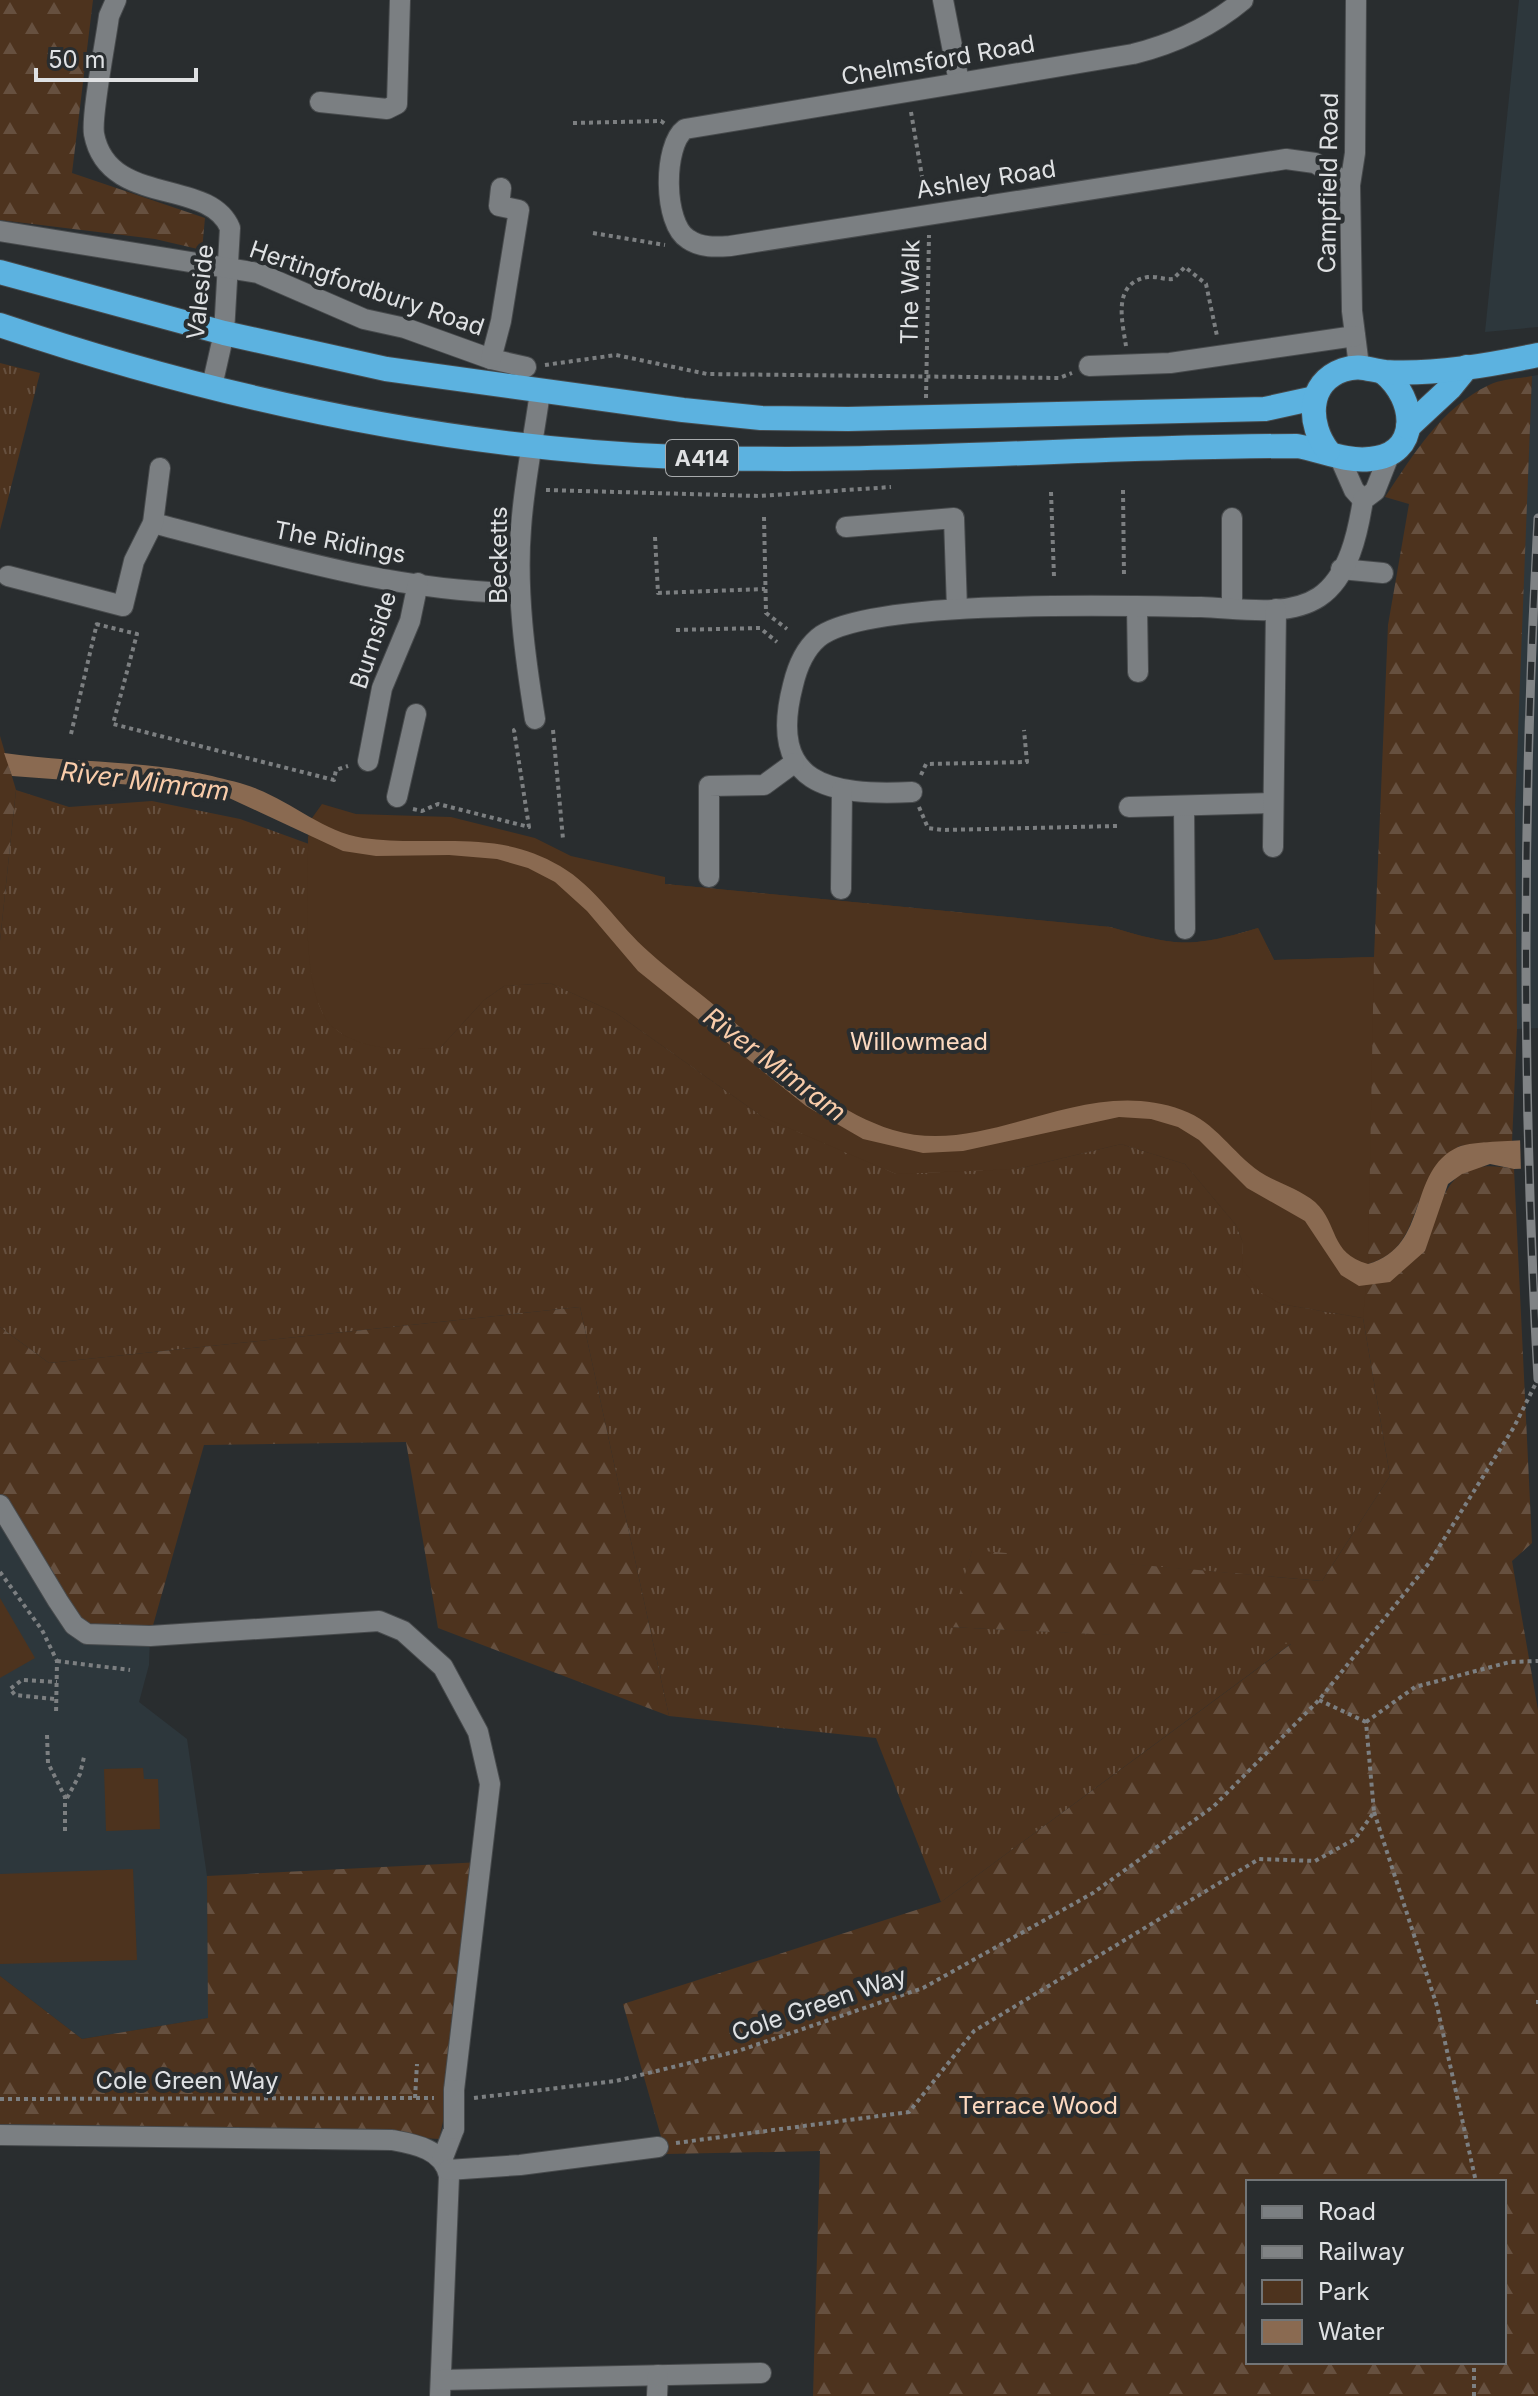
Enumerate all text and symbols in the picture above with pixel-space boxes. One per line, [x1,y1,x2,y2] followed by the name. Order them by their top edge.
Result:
[839,29,1037,91] street label: Chelmsford Road
[36,32,196,82] scale bar
[48,45,106,74] text: 50 m
[1312,92,1344,274] street label: Campfield Road
[914,154,1058,204] street label: Ashley Road
[246,234,488,342] street label: Hertingfordbury Road
[895,239,925,345] street label: The Walk
[181,243,219,341] street label: Valeside
[666,440,738,476] road number: A414
[484,506,513,604] street label: Becketts
[272,515,408,569] street label: The Ridings
[344,588,402,692] street label: Burnside
[59,755,231,807] water label: River Mimram
[698,1000,852,1128] water label: River Mimram
[850,1027,988,1056] park label: Willowmead
[728,1961,910,2047] street label: Cole Green Way
[96,2066,278,2095] street label: Cole Green Way
[958,2091,1118,2120] park label: Terrace Wood
[1246,2180,1506,2364] legend
[1318,2197,1376,2226] text: Road
[1318,2237,1405,2266] text: Railway
[1318,2277,1369,2306] text: Park
[1318,2317,1385,2346] text: Water

